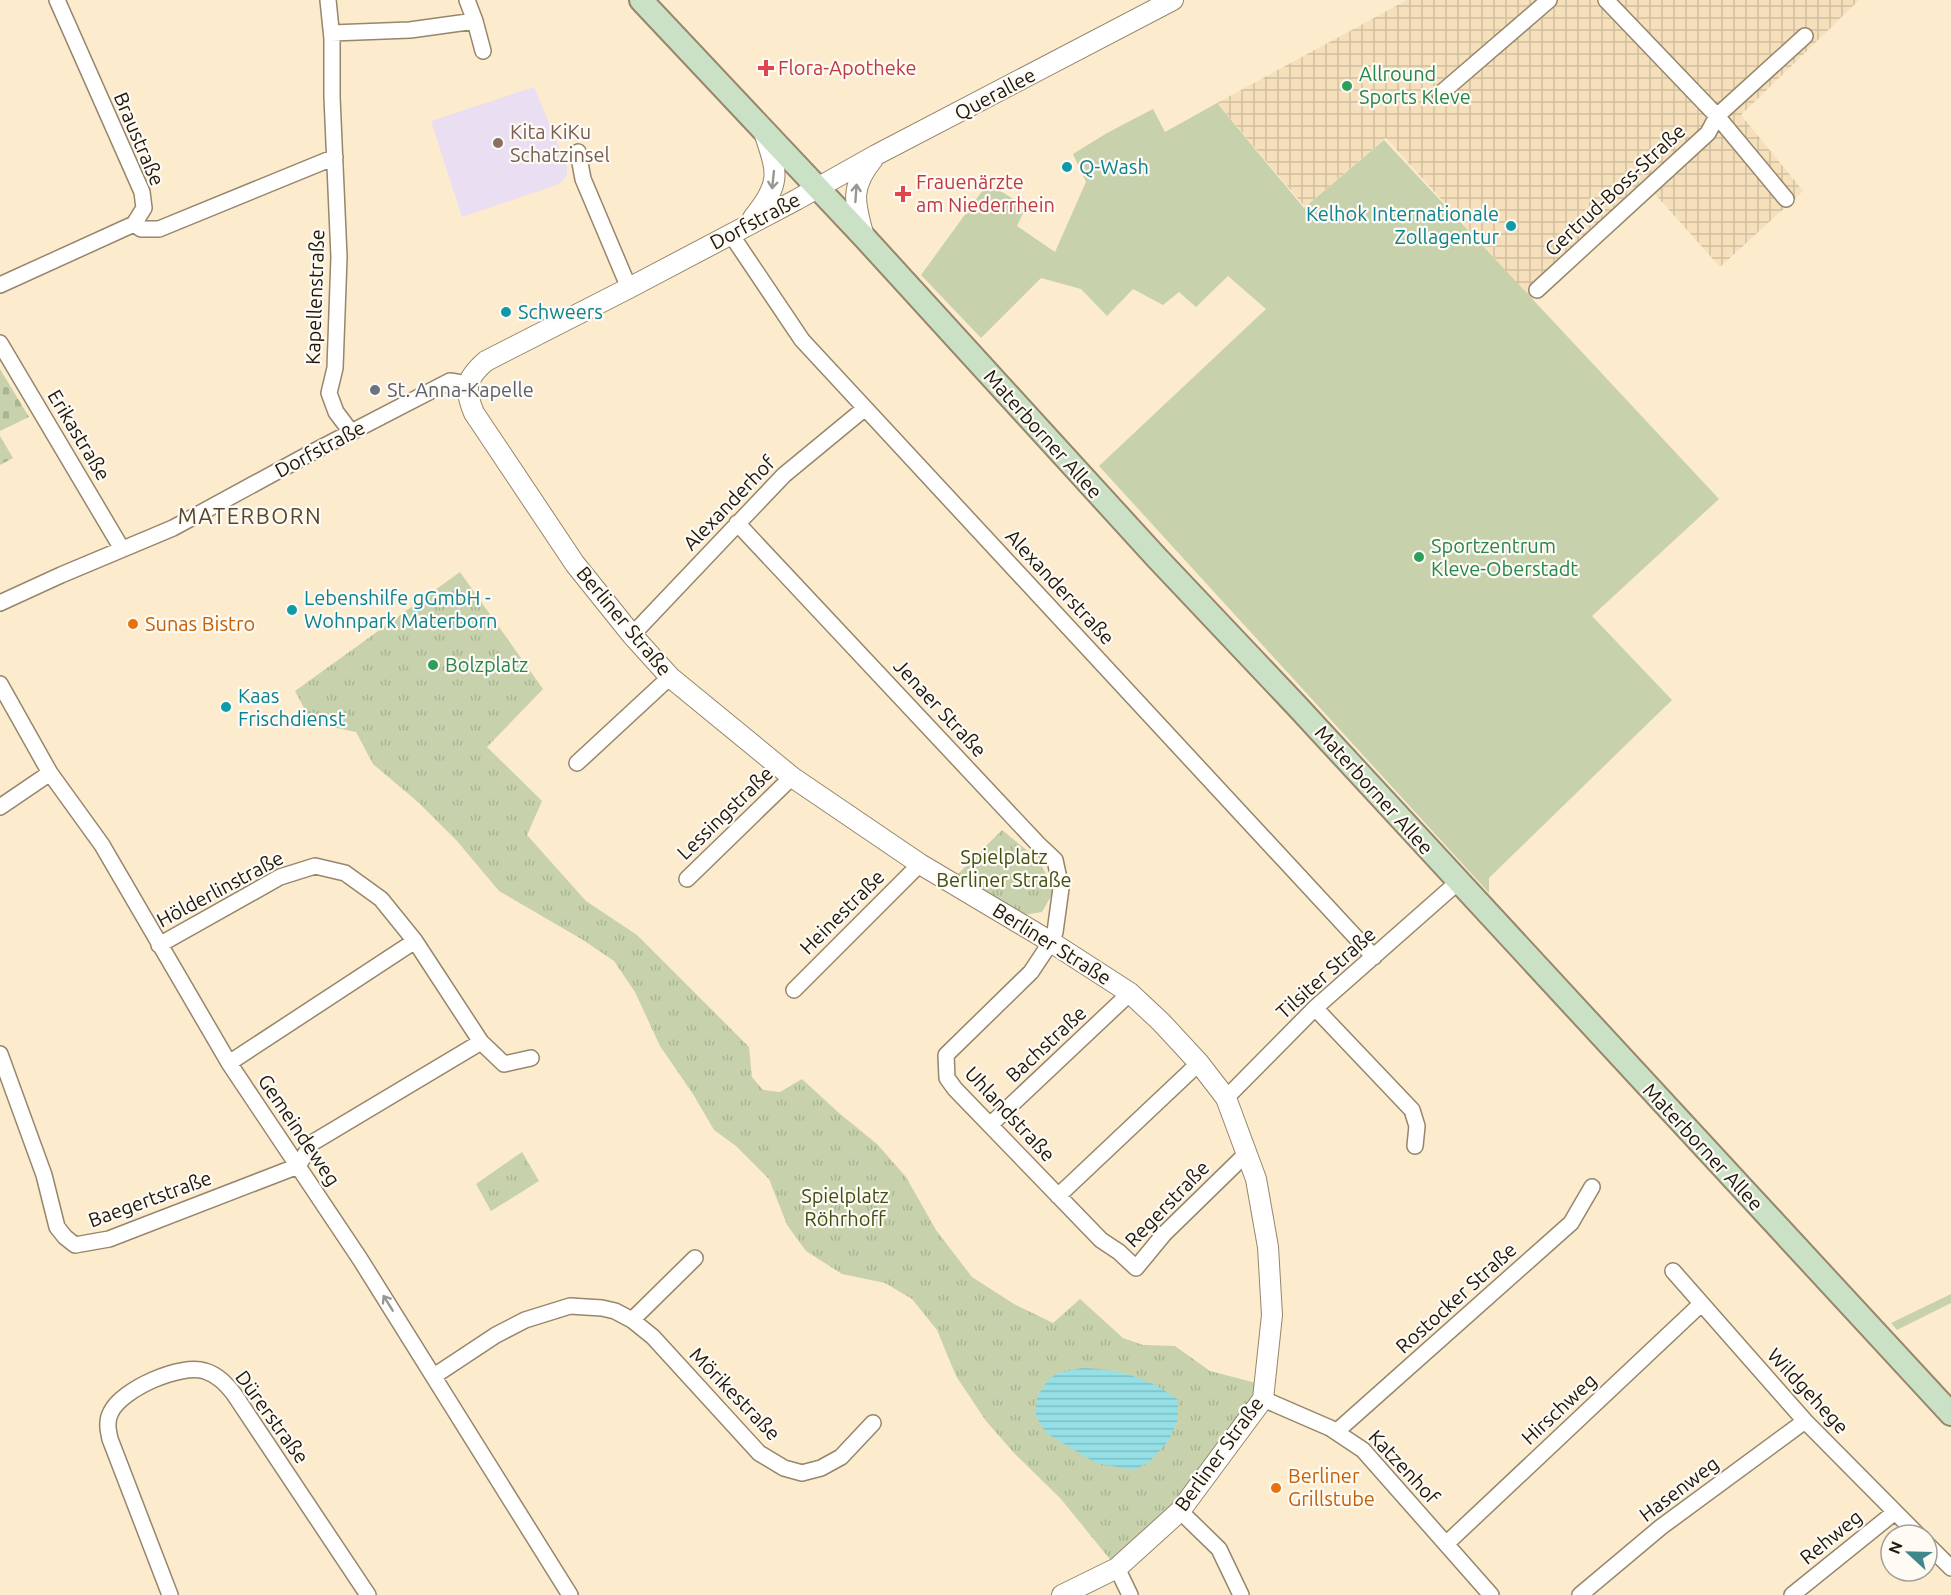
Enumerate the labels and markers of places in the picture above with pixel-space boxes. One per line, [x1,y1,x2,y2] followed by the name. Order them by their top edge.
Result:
[778,56,917,79] place label: Flora-Apotheke
[759,61,773,75] marker: Flora-Apotheke
[1359,62,1471,108] place label: Allround Sports Kleve
[1340,79,1354,93] marker: Allround Sports Kleve
[510,120,610,166] place label: Kita KiKu Schatzinsel
[491,136,505,150] marker: Kita KiKu Schatzinsel
[1079,155,1149,178] place label: Q-Wash
[1060,160,1074,174] marker: Q-Wash
[916,170,1055,216] place label: Frauenärzte am Niederrhein
[894,185,912,203] marker: Frauenärzte am Niederrhein
[1306,202,1499,248] place label: Kelhok Internationale Zollagentur
[1504,219,1518,233] marker: Kelhok Internationale Zollagentur
[518,300,603,323] place label: Schweers
[499,305,513,319] marker: Schweers
[387,378,534,401] place label: St. Anna-Kapelle
[368,383,382,397] marker: St. Anna-Kapelle
[1431,534,1578,580] place label: Sportzentrum Kleve-Oberstadt
[1412,550,1426,564] marker: Sportzentrum Kleve-Oberstadt
[304,586,497,632] place label: Lebenshilfe gGmbH - Wohnpark Materborn
[285,603,299,617] marker: Lebenshilfe gGmbH - Wohnpark Materborn
[145,612,255,635] place label: Sunas Bistro
[126,617,140,631] marker: Sunas Bistro
[445,653,528,676] place label: Bolzplatz
[426,658,440,672] marker: Bolzplatz
[238,684,346,730] place label: Kaas Frischdienst
[219,700,233,714] marker: Kaas Frischdienst
[1288,1464,1375,1510] place label: Berliner Grillstube
[1269,1481,1283,1495] marker: Berliner Grillstube

